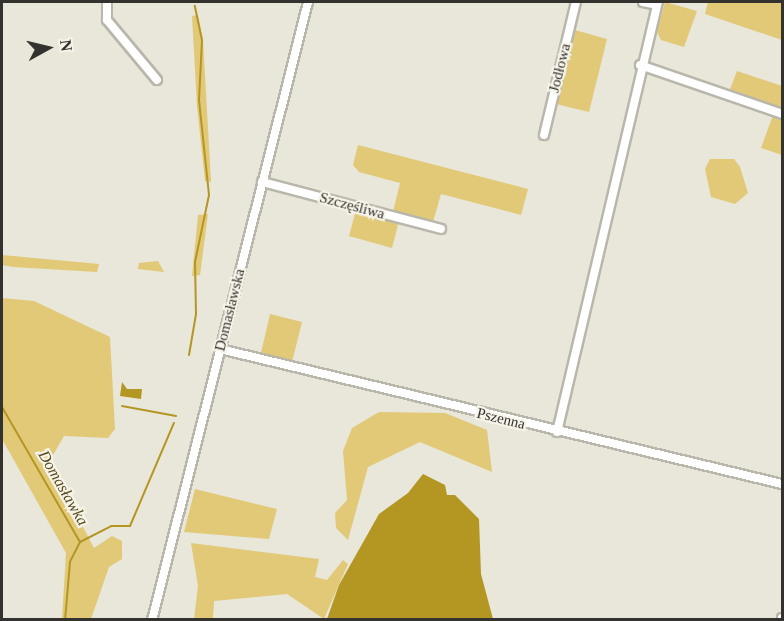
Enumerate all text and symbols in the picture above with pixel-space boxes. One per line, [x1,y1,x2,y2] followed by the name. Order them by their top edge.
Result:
[18,18,78,78] north arrow
[57,39,76,52] text: N
[545,42,575,94] street label: Jodłowa
[317,189,387,223] street label: Szczęśliwa
[211,267,249,353] street label: Domasławska
[475,404,527,434] street label: Pszenna
[34,447,92,529] water label: Domasławka

